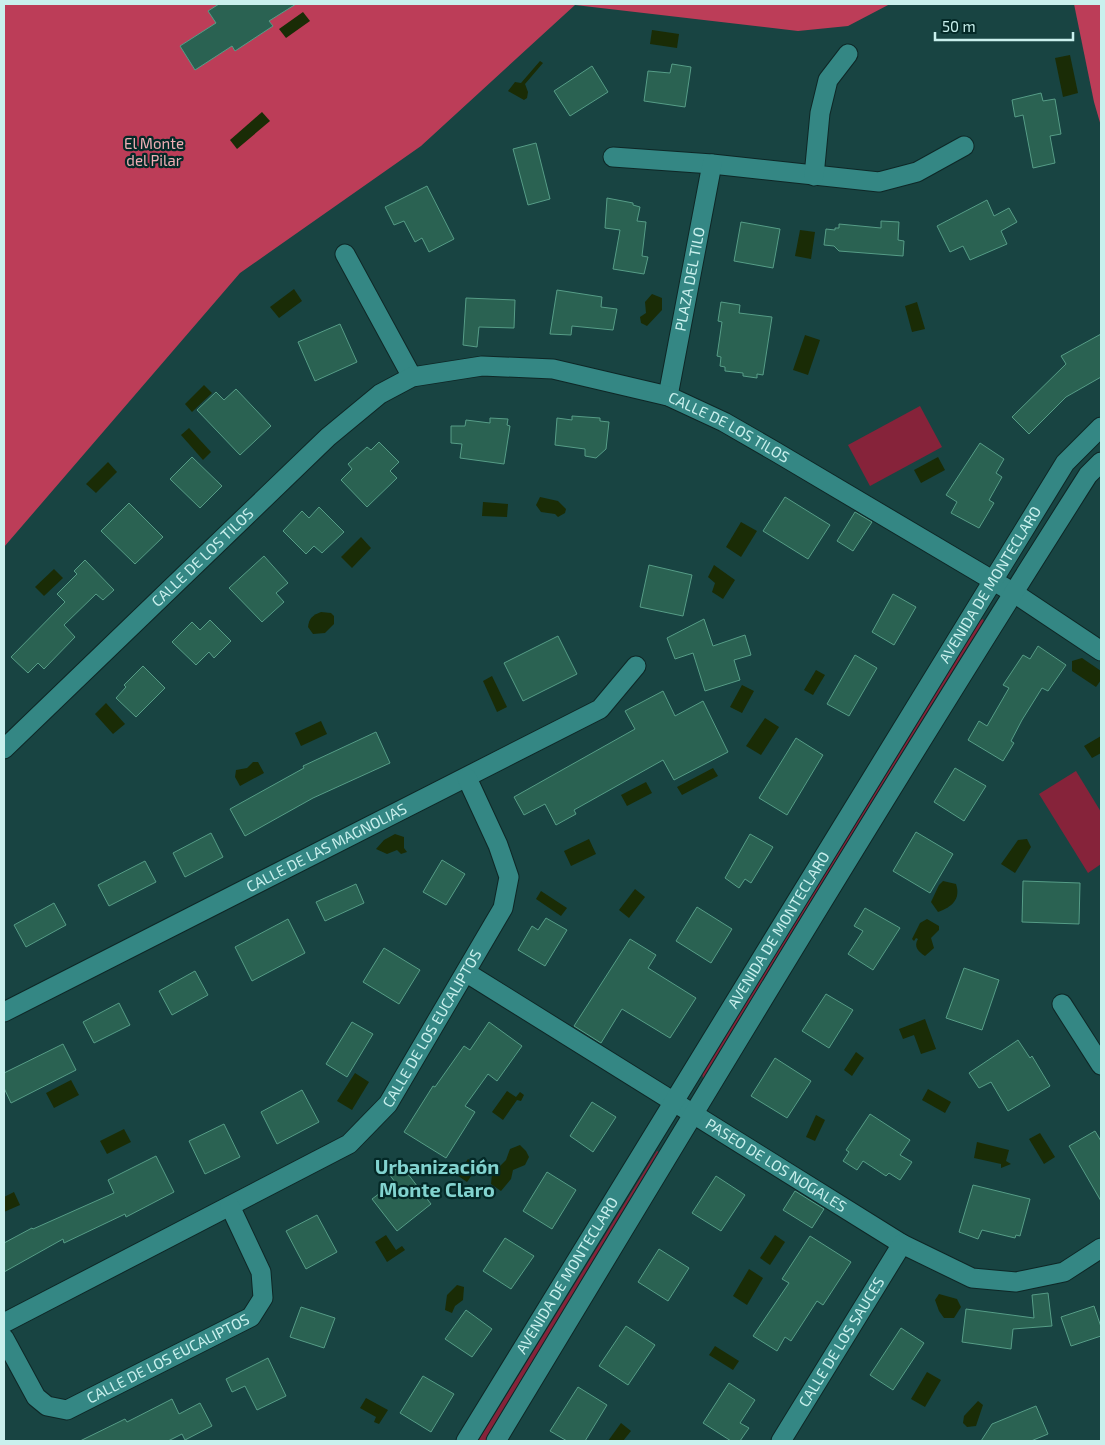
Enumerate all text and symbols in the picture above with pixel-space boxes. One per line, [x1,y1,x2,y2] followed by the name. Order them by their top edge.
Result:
[935,10,1072,42] scale bar
[942,17,976,35] text: 50 m
[124,134,184,169] park label: El Monte del Pilar
[671,225,708,333] street label: PLAZA DEL TILO
[666,387,793,466] street label: CALLE DE LOS TILOS
[935,503,1044,666] street label: AVENIDA DE MONTECLARO
[147,504,257,610] street label: CALLE DE LOS TILOS
[243,799,409,895] street label: CALLE DE LAS MAGNOLIAS
[723,848,833,1011] street label: AVENIDA DE MONTECLARO
[378,946,485,1110] street label: CALLE DE LOS EUCALIPTOS
[703,1114,850,1215] street label: PASEO DE LOS NOGALES
[375,1154,499,1201] district label: Urbanización Monte Claro
[512,1193,621,1357] street label: AVENIDA DE MONTECLARO
[794,1273,888,1410] street label: CALLE DE LOS SAUCES
[83,1309,252,1407] street label: CALLE DE LOS EUCALIPTOS

